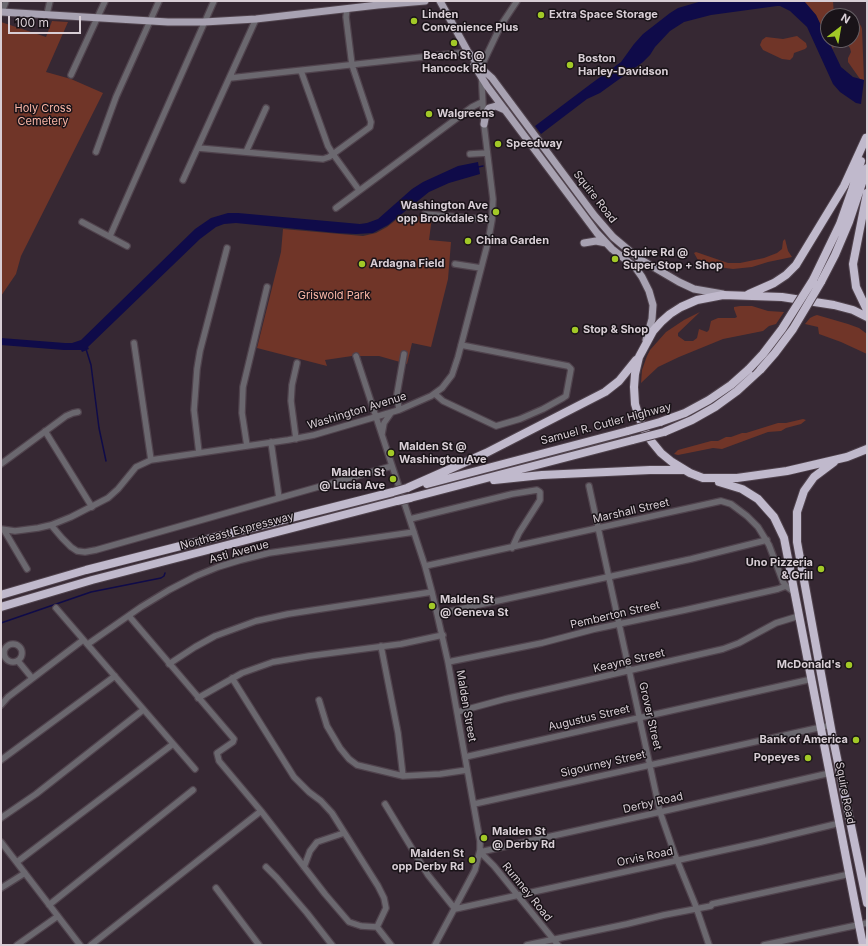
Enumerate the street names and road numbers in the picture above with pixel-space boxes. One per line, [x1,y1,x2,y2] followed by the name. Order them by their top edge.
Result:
[570,168,620,226] street label: Squire Road
[306,390,408,432] street label: Washington Avenue
[539,400,673,448] street label: Samuel R. Cutler Highway
[591,496,671,526] street label: Marshall Street
[179,509,295,553] street label: Northeast Expressway
[208,538,270,566] street label: Asti Avenue
[569,598,661,632] street label: Pemberton Street
[592,646,666,676] street label: Keayne Street
[453,669,479,743] street label: Malden Street
[636,681,664,751] street label: Grover Street
[547,702,631,734] street label: Augustus Street
[559,748,647,780] street label: Sigourney Street
[833,761,857,825] street label: Squire Road
[622,790,684,816] street label: Derby Road
[616,845,674,869] street label: Orvis Road
[499,860,555,924] street label: Rumney Road

